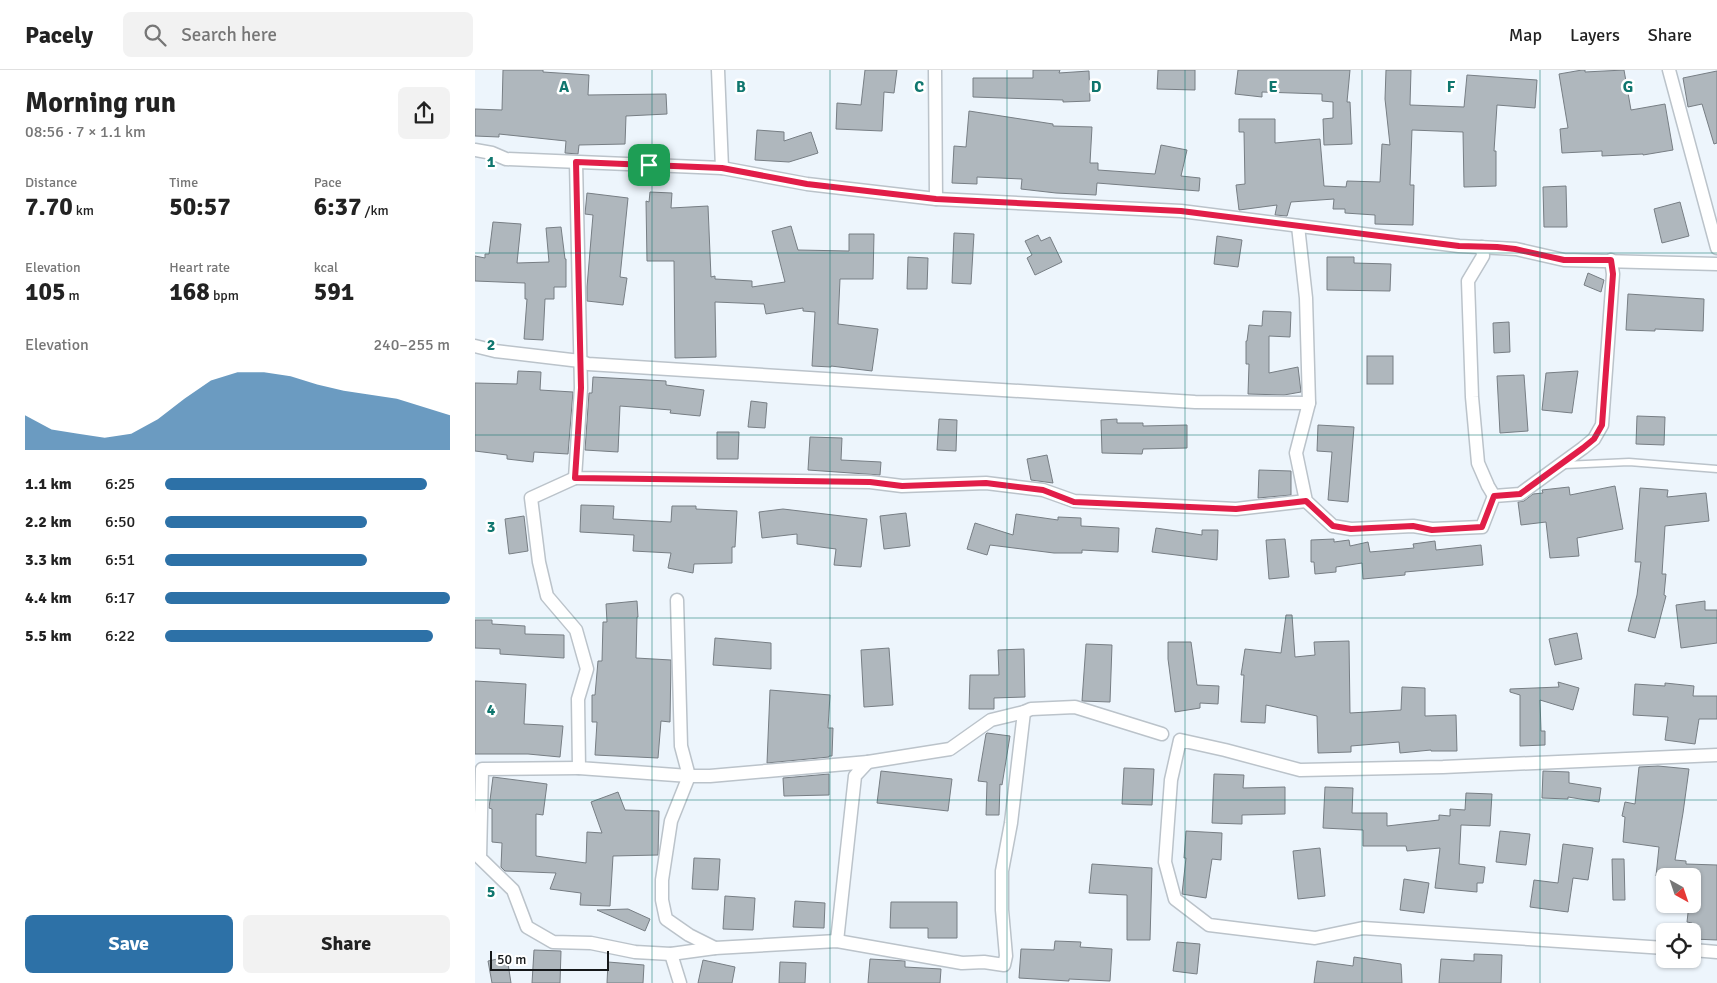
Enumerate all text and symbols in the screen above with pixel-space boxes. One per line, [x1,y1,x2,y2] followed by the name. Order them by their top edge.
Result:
[123,12,473,57] search box
[25,20,93,50] text: Pacely
[141,21,169,49] icon: search
[181,23,277,47] text: Search here
[1509,24,1542,46] text: Map
[1570,24,1620,46] text: Layers
[1648,24,1692,46] text: Share
[559,77,570,97] text: A
[736,77,746,97] text: B
[914,77,924,97] text: C
[1091,77,1102,97] text: D
[1268,77,1278,97] text: E
[1447,77,1456,97] text: F
[1623,77,1633,97] text: G
[25,86,176,120] text: Morning run
[398,87,450,139] button: share
[25,122,146,142] text: 08:56 · 7 × 1.1 km
[628,144,670,186] pin
[635,151,663,179] icon: arrive
[487,152,496,172] text: 1
[25,174,77,191] text: Distance
[169,174,198,191] text: Time
[314,174,342,191] text: Pace
[25,191,73,222] text: 7.70
[169,191,231,222] text: 50:57
[314,191,362,222] text: 6:37
[73,202,94,219] text: km
[362,202,389,219] text: /km
[25,259,81,276] text: Elevation
[169,259,230,276] text: Heart rate
[314,259,338,276] text: kcal
[25,276,66,307] text: 105
[169,276,210,307] text: 168
[314,276,354,307] text: 591
[66,287,80,304] text: m
[210,287,239,304] text: bpm
[25,335,89,355] text: Elevation
[373,335,450,355] text: 240–255 m
[487,335,495,355] text: 2
[25,474,72,494] text: 1.1 km
[105,474,135,494] text: 6:25
[25,512,72,532] text: 2.2 km
[105,512,135,532] text: 6:50
[487,517,495,537] text: 3
[25,550,72,570] text: 3.3 km
[105,550,135,570] text: 6:51
[25,588,72,608] text: 4.4 km
[105,588,135,608] text: 6:17
[25,626,72,646] text: 5.5 km
[105,626,135,646] text: 6:22
[487,700,496,720] text: 4
[1656,868,1701,912] north arrow
[1656,868,1701,968] map controls
[487,882,495,902] text: 5
[25,915,233,973] button: Save
[243,915,450,973] button: Share
[1656,923,1701,968] button: locate
[490,948,609,971] scale bar
[497,951,526,968] text: 50 m

